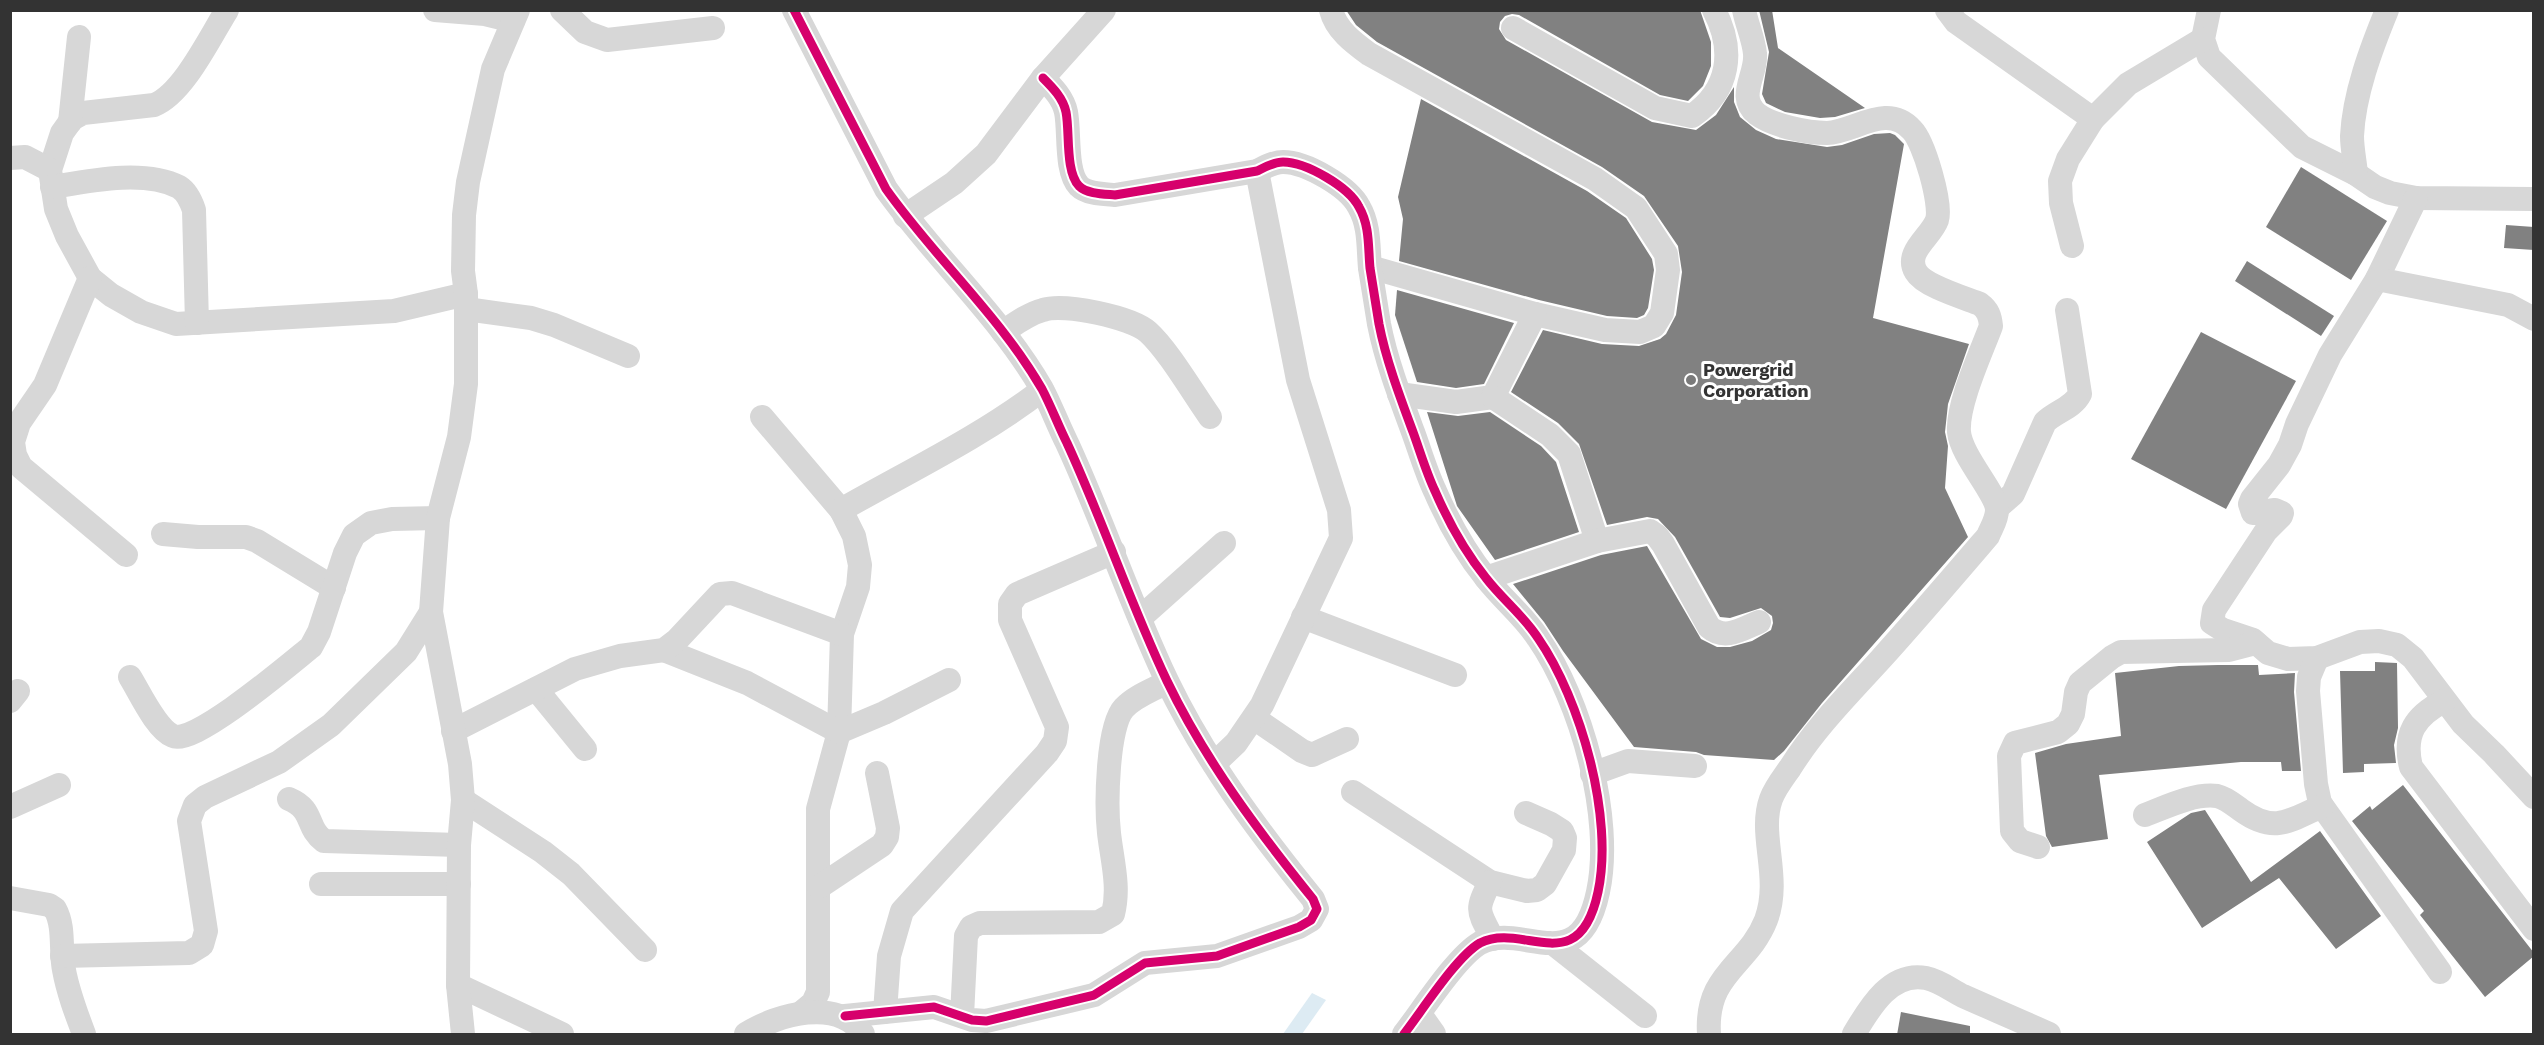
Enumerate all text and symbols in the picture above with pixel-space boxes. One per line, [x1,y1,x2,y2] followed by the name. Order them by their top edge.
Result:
[1703,359,1809,401] place label: Powergrid Corporation
[1684,373,1698,387] marker: Powergrid Corporation

